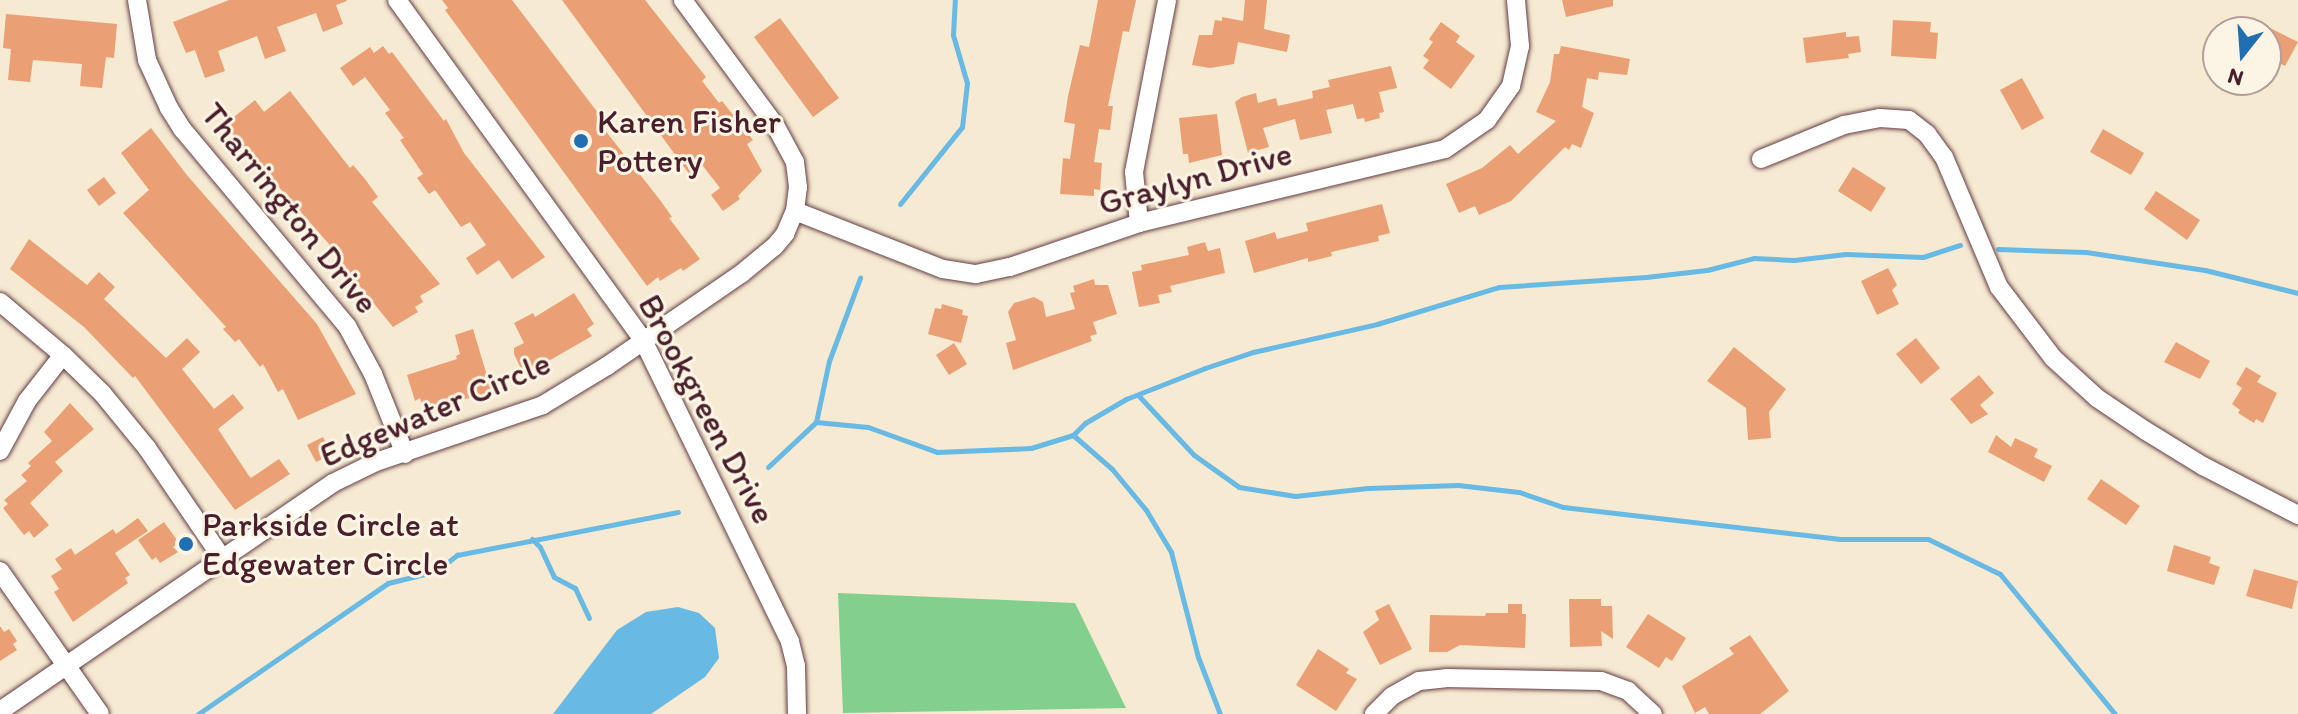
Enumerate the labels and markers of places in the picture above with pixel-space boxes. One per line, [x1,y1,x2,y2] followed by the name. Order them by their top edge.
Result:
[597,101,780,180] place label: Karen Fisher Pottery
[572,132,590,150] marker: Karen Fisher Pottery
[202,504,459,584] place label: Parkside Circle at Edgewater Circle
[177,535,195,553] marker: Parkside Circle at Edgewater Circle

